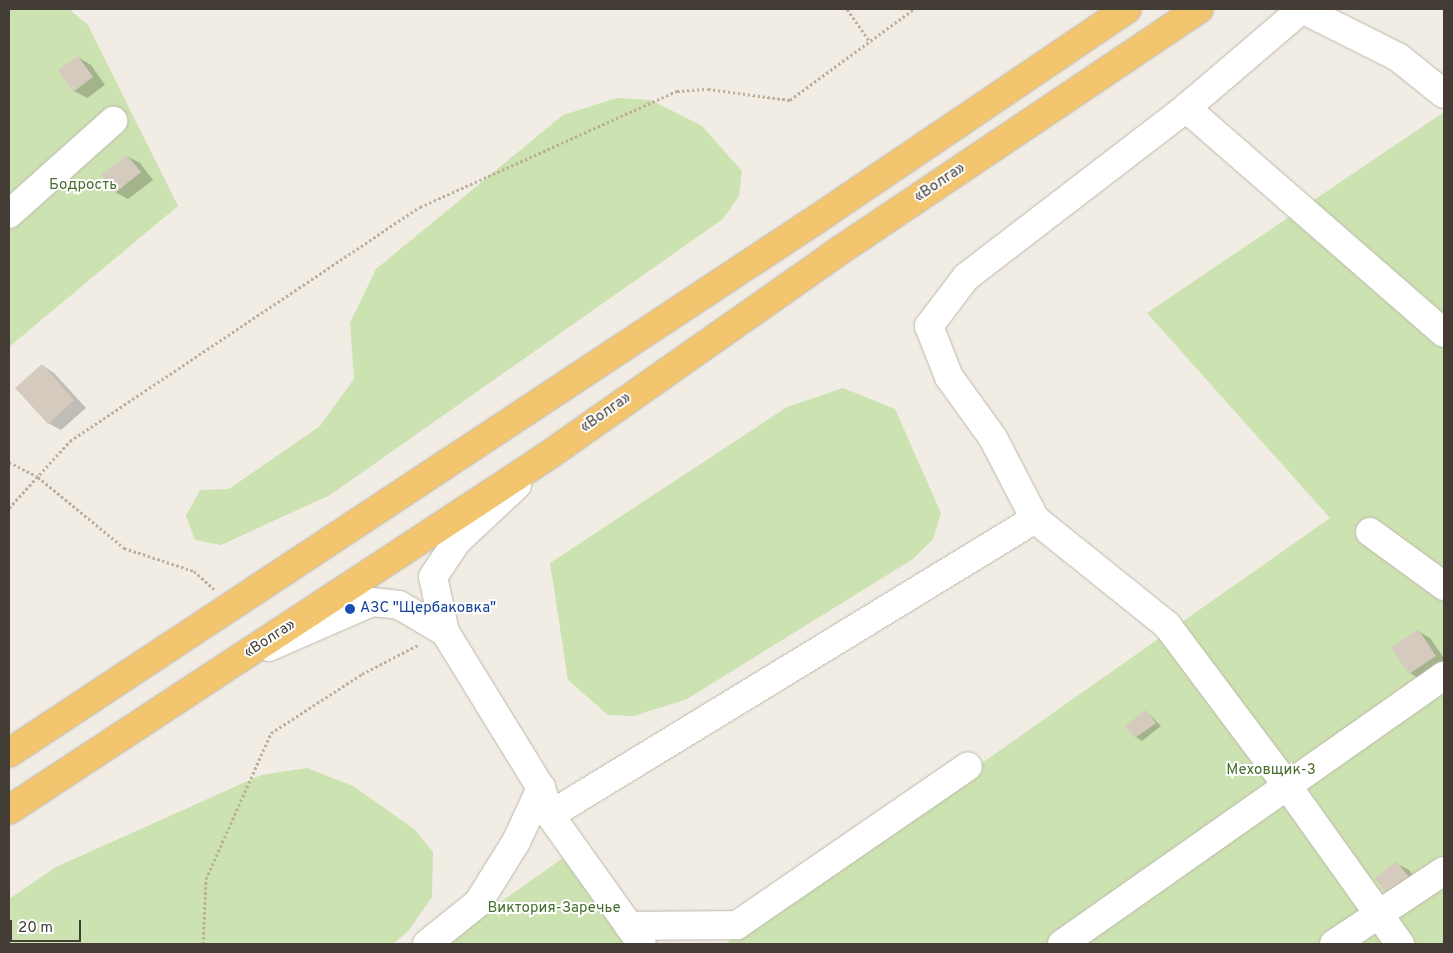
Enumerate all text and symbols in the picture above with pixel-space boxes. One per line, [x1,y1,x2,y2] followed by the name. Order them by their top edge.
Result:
[911,159,969,207] street label: «Волга»
[49,177,117,195] park label: Бодрость
[577,389,635,437] street label: «Волга»
[360,600,496,618] place label: АЗС "Щербаковка"
[344,603,356,615] marker: АЗС "Щербаковка"
[241,616,299,662] street label: «Волга»
[1226,762,1316,780] park label: Меховщик-3
[487,900,621,918] park label: Виктория-Заречье
[12,910,84,942] scale bar
[18,919,53,938] text: 20 m

